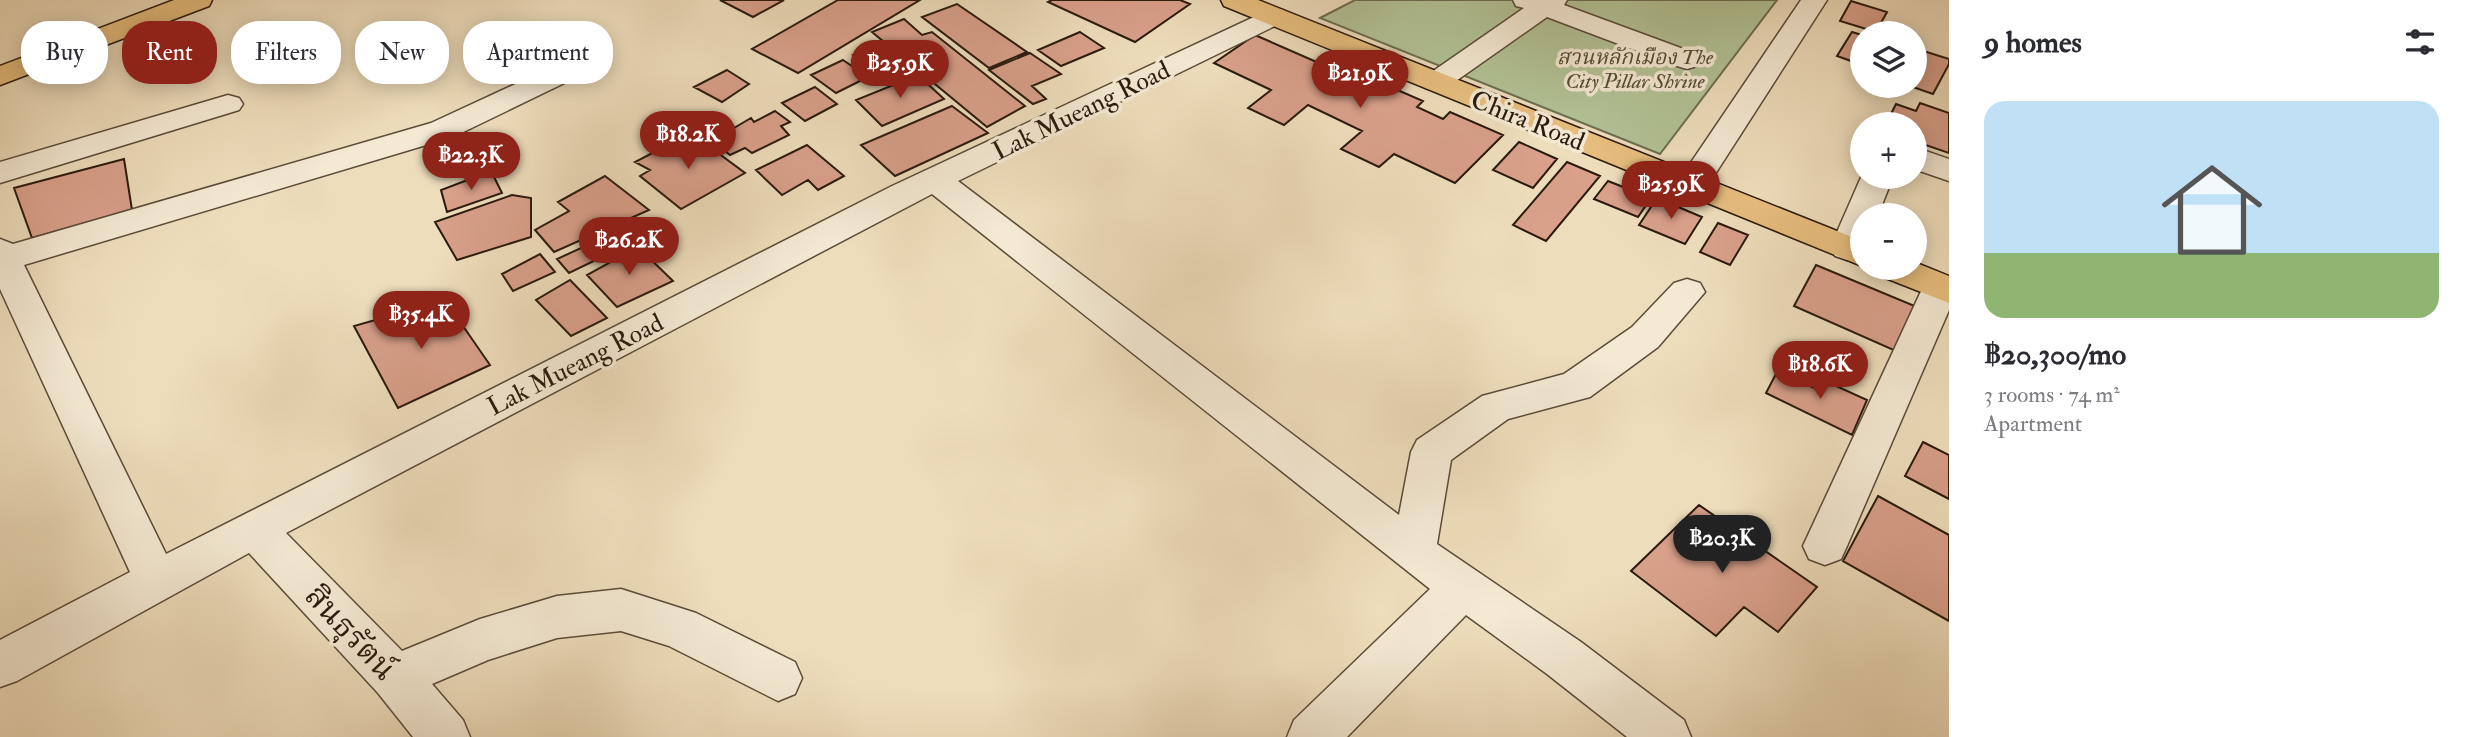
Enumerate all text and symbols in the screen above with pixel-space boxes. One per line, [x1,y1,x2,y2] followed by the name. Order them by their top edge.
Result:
[21,21,108,84] chip: Buy
[122,21,217,84] chip: Rent
[231,21,341,84] chip: Filters
[355,21,449,84] chip: New
[463,21,613,84] chip: Apartment
[1850,21,1927,280] map controls
[1850,21,1927,98] button: layers
[2401,23,2439,61] icon: filters
[1984,24,2082,61] text: 9 homes
[843,41,957,100] pin: ฿25.9K
[1557,44,1714,95] park label: สวนหลักเมือง The City Pillar Shrine
[867,48,933,77] text: ฿25.9K
[1303,50,1417,110] pin: ฿21.9K
[988,54,1175,168] street label: Lak Mueang Road
[1327,58,1393,87] text: ฿21.9K
[1466,84,1589,158] street label: Chira Road
[631,111,745,171] pin: ฿18.2K
[1850,112,1927,189] button: +
[656,119,720,148] text: ฿18.2K
[414,132,528,192] pin: ฿22.3K
[438,140,504,169] text: ฿22.3K
[2149,147,2275,273] icon: home
[1614,162,1728,221] pin: ฿25.9K
[1638,169,1704,198] text: ฿25.9K
[1850,203,1927,280] button: −
[572,218,686,277] pin: ฿26.2K
[595,225,663,254] text: ฿26.2K
[364,292,478,351] pin: ฿35.4K
[389,299,453,328] text: ฿35.4K
[482,307,669,423] street label: Lak Mueang Road
[1984,336,2126,373] text: ฿20,300/mo
[1763,342,1877,401] pin: ฿18.6K
[1788,349,1852,378] text: ฿18.6K
[1984,380,2120,409] text: 3 rooms · 74 m²
[1984,409,2082,438] text: Apartment
[1665,516,1779,575] pin: ฿20.3K
[1689,523,1755,552] text: ฿20.3K
[296,576,405,689] street label: สินธุรัตน์

